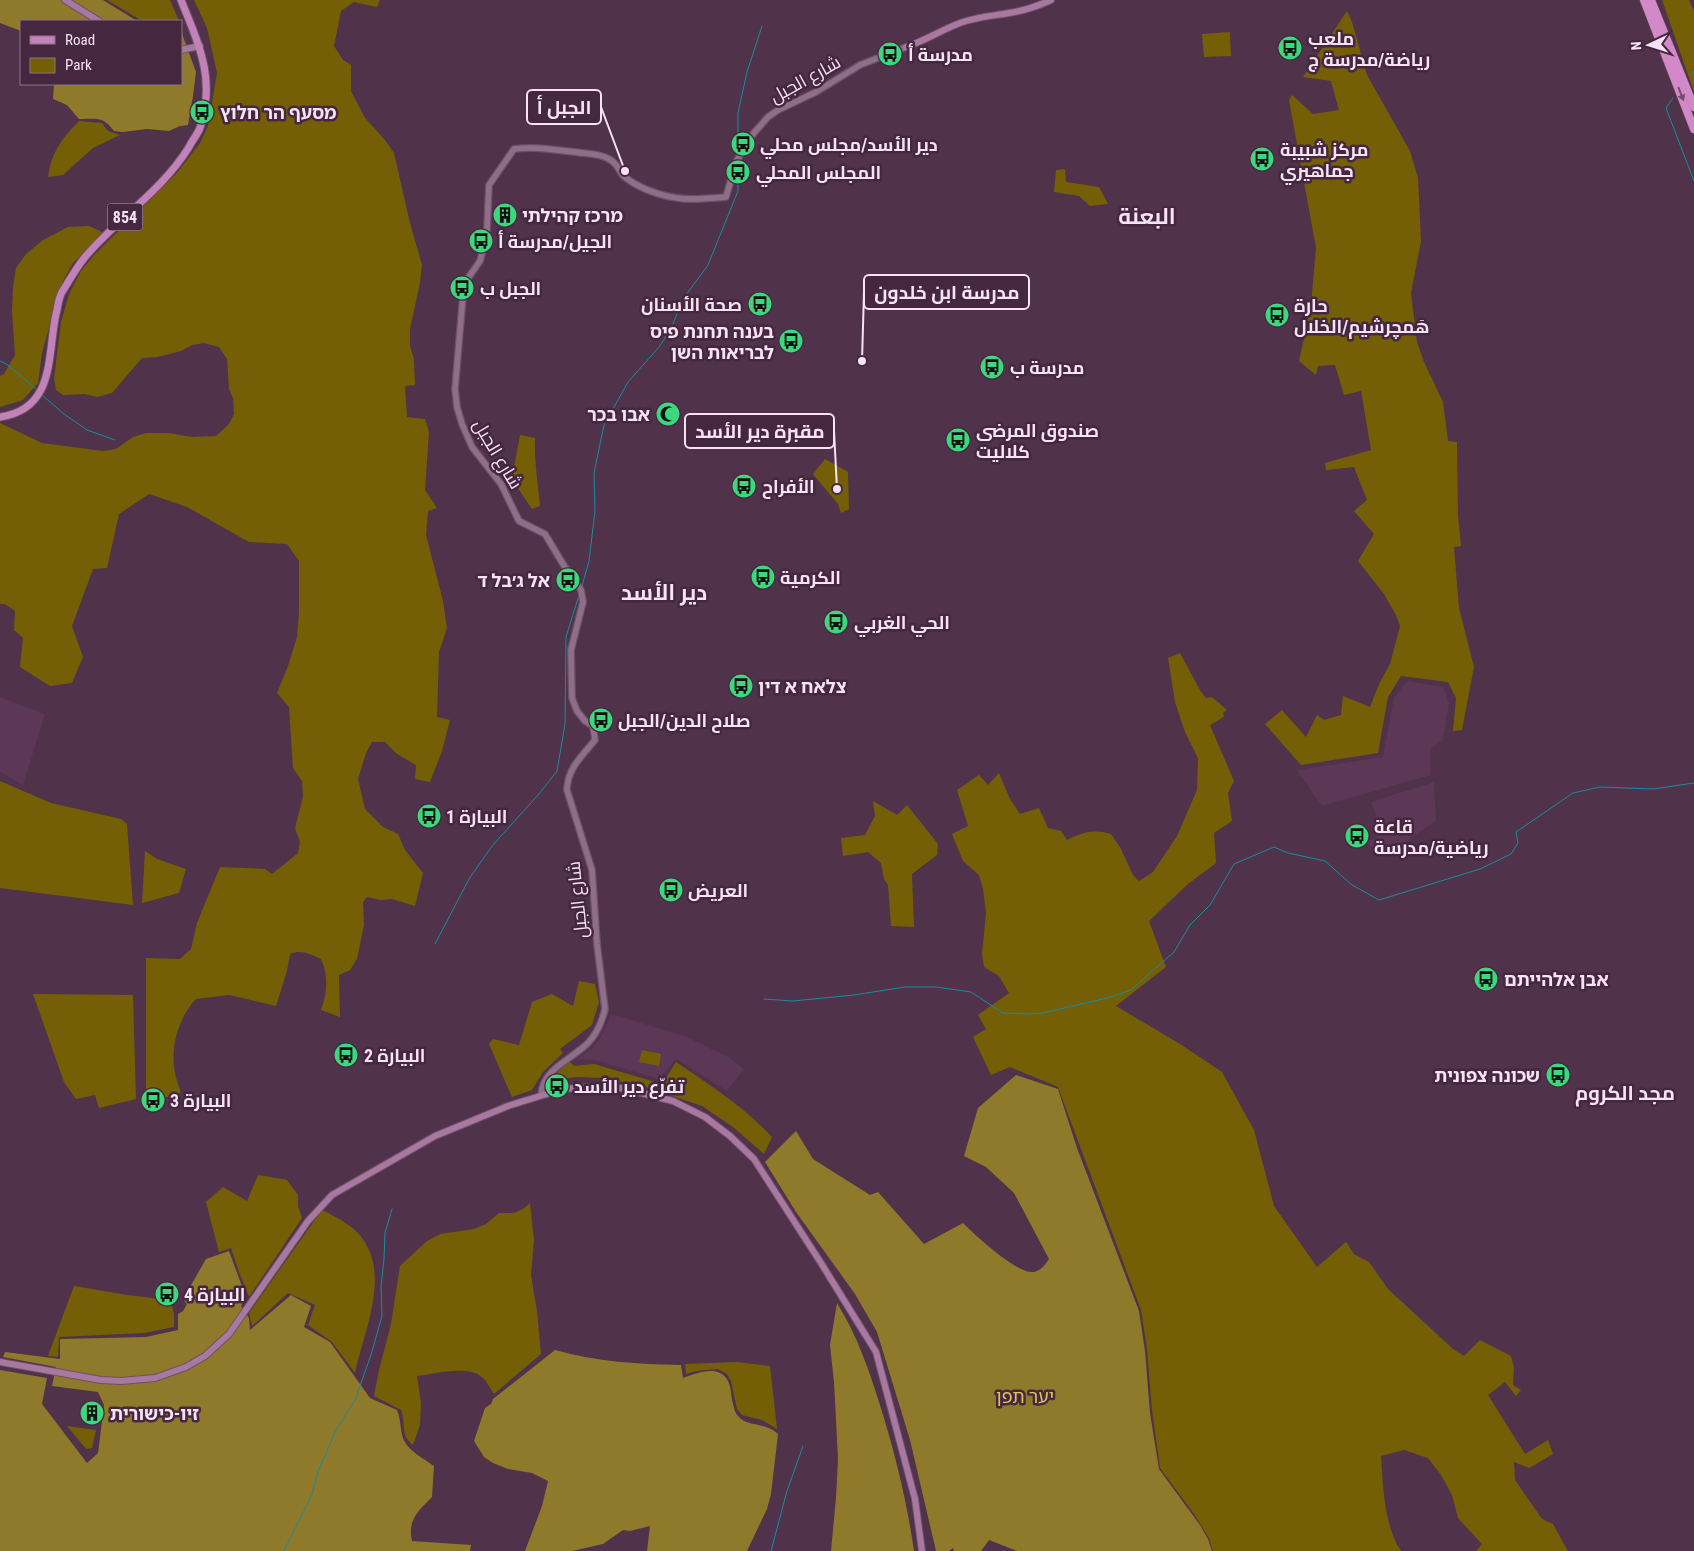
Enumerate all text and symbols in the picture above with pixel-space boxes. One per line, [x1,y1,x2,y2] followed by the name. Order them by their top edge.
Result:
[20,20,182,85] legend
[1624,20,1674,70] north arrow
[1308,28,1430,72] place label: ملعب رياضة/مدرسة ج
[65,31,95,49] text: Road
[1277,35,1303,61] bus stop icon: ملعب رياضة/مدرسة ج
[877,41,903,67] bus stop icon: مدرسة أ
[1628,41,1644,51] text: N
[908,42,973,65] place label: مدرسة أ
[766,51,845,109] street label: شارع الجبل
[65,56,92,74] text: Park
[1677,87,1685,101] one-way arrow
[527,90,601,124] callout: الجبل أ
[537,94,591,119] text: الجبل أ
[189,99,215,125] bus stop icon: מסעף הר חלוץ
[220,102,337,123] place label: מסעף הר חלוץ
[730,131,756,157] bus stop icon: دير الأسد/مجلس محلي
[760,134,938,160] place label: دير الأسد/مجلس محلي
[1280,139,1368,185] place label: مركز شبيبة جماهيري
[1249,146,1275,172] bus stop icon: مركز شبيبة جماهيري
[725,159,751,185] bus stop icon: المجلس المحلي
[756,162,881,188] place label: المجلس المحلي
[492,202,518,228] building icon: מרכז קהילתי
[108,203,142,230] road number: 854
[1118,204,1176,229] district label: البعنة
[522,205,623,226] place label: מרכז קהילתי
[468,228,494,254] bus stop icon: الجيل/مدرسة أ
[498,229,612,253] place label: الجيل/مدرسة أ
[449,275,475,301] bus stop icon: الجبل ب
[864,275,1029,309] callout: مدرسة ابن خلدون
[480,278,541,300] place label: الجبل ب
[874,281,1020,304] text: مدرسة ابن خلدون
[747,291,773,317] bus stop icon: صحة الأسنان
[641,294,742,315] place label: صحة الأسنان
[1294,295,1429,339] place label: حارة هَمچرشيم/الخلال
[1264,302,1290,328] bus stop icon: حارة هَمچرشيم/الخلال
[650,321,774,363] place label: בענה תחנת פיס לבריאות השן
[778,328,804,354] bus stop icon: בענה תחנת פיס לבריאות השן
[979,354,1005,380] bus stop icon: مدرسة ب
[1010,357,1084,378] place label: مدرسة ب
[655,401,681,427] mosque icon: אבו בכר
[587,404,650,425] place label: אבו בכר
[685,414,834,448] callout: مقبرة دير الأسد
[467,415,527,494] street label: شارع الجبل
[695,420,825,443] text: مقبرة دير الأسد
[976,420,1099,462] place label: صندوق المرضى كلاليت
[945,427,971,453] bus stop icon: صندوق المرضى كلاليت
[731,473,757,499] bus stop icon: الأفراح
[762,476,815,499] place label: الأفراح
[750,564,776,590] bus stop icon: الكرمية
[555,567,581,593] bus stop icon: אל ג׳בל ד
[780,567,841,589] place label: الكرمية
[477,570,550,591] place label: אל ג׳בל ד
[621,580,707,606] district label: دير الأسد
[823,609,849,635] bus stop icon: الحي الغربي
[854,612,950,638] place label: الحي الغربي
[728,673,754,699] bus stop icon: צלאח א דין
[758,676,847,697] place label: צלאח א דין
[588,707,614,733] bus stop icon: صلاح الدين/الجبل
[618,710,750,733] place label: صلاح الدين/الجبل
[416,803,442,829] bus stop icon: البيارة 1
[446,806,507,827] place label: البيارة 1
[1374,816,1489,858] place label: قاعة رياضية/مدرسة
[1344,823,1370,849] bus stop icon: قاعة رياضية/مدرسة
[563,860,593,940] street label: شارع الجبل
[658,877,684,903] bus stop icon: العريض
[688,880,748,902] place label: العريض
[1473,966,1499,992] bus stop icon: אבן אלהייתם
[1504,969,1609,990] place label: אבן אלהייתם
[333,1042,359,1068] bus stop icon: البيارة 2
[364,1045,425,1066] place label: البيارة 2
[1545,1062,1571,1088] bus stop icon: שכונה צפונית
[1434,1065,1540,1086] place label: שכונה צפונית
[544,1073,570,1099] bus stop icon: تفرّع دير الأسد
[574,1076,684,1099] place label: تفرّع دير الأسد
[1575,1081,1675,1107] district label: مجد الكروم
[140,1087,166,1113] bus stop icon: البيارة 3
[170,1090,231,1111] place label: البيارة 3
[154,1281,180,1307] bus stop icon: البيارة 4
[184,1284,245,1305] place label: البيارة 4
[996,1386,1054,1407] park label: יער תפן
[79,1400,105,1426] building icon: זיו-כישורית
[110,1403,199,1424] place label: זיו-כישורית

